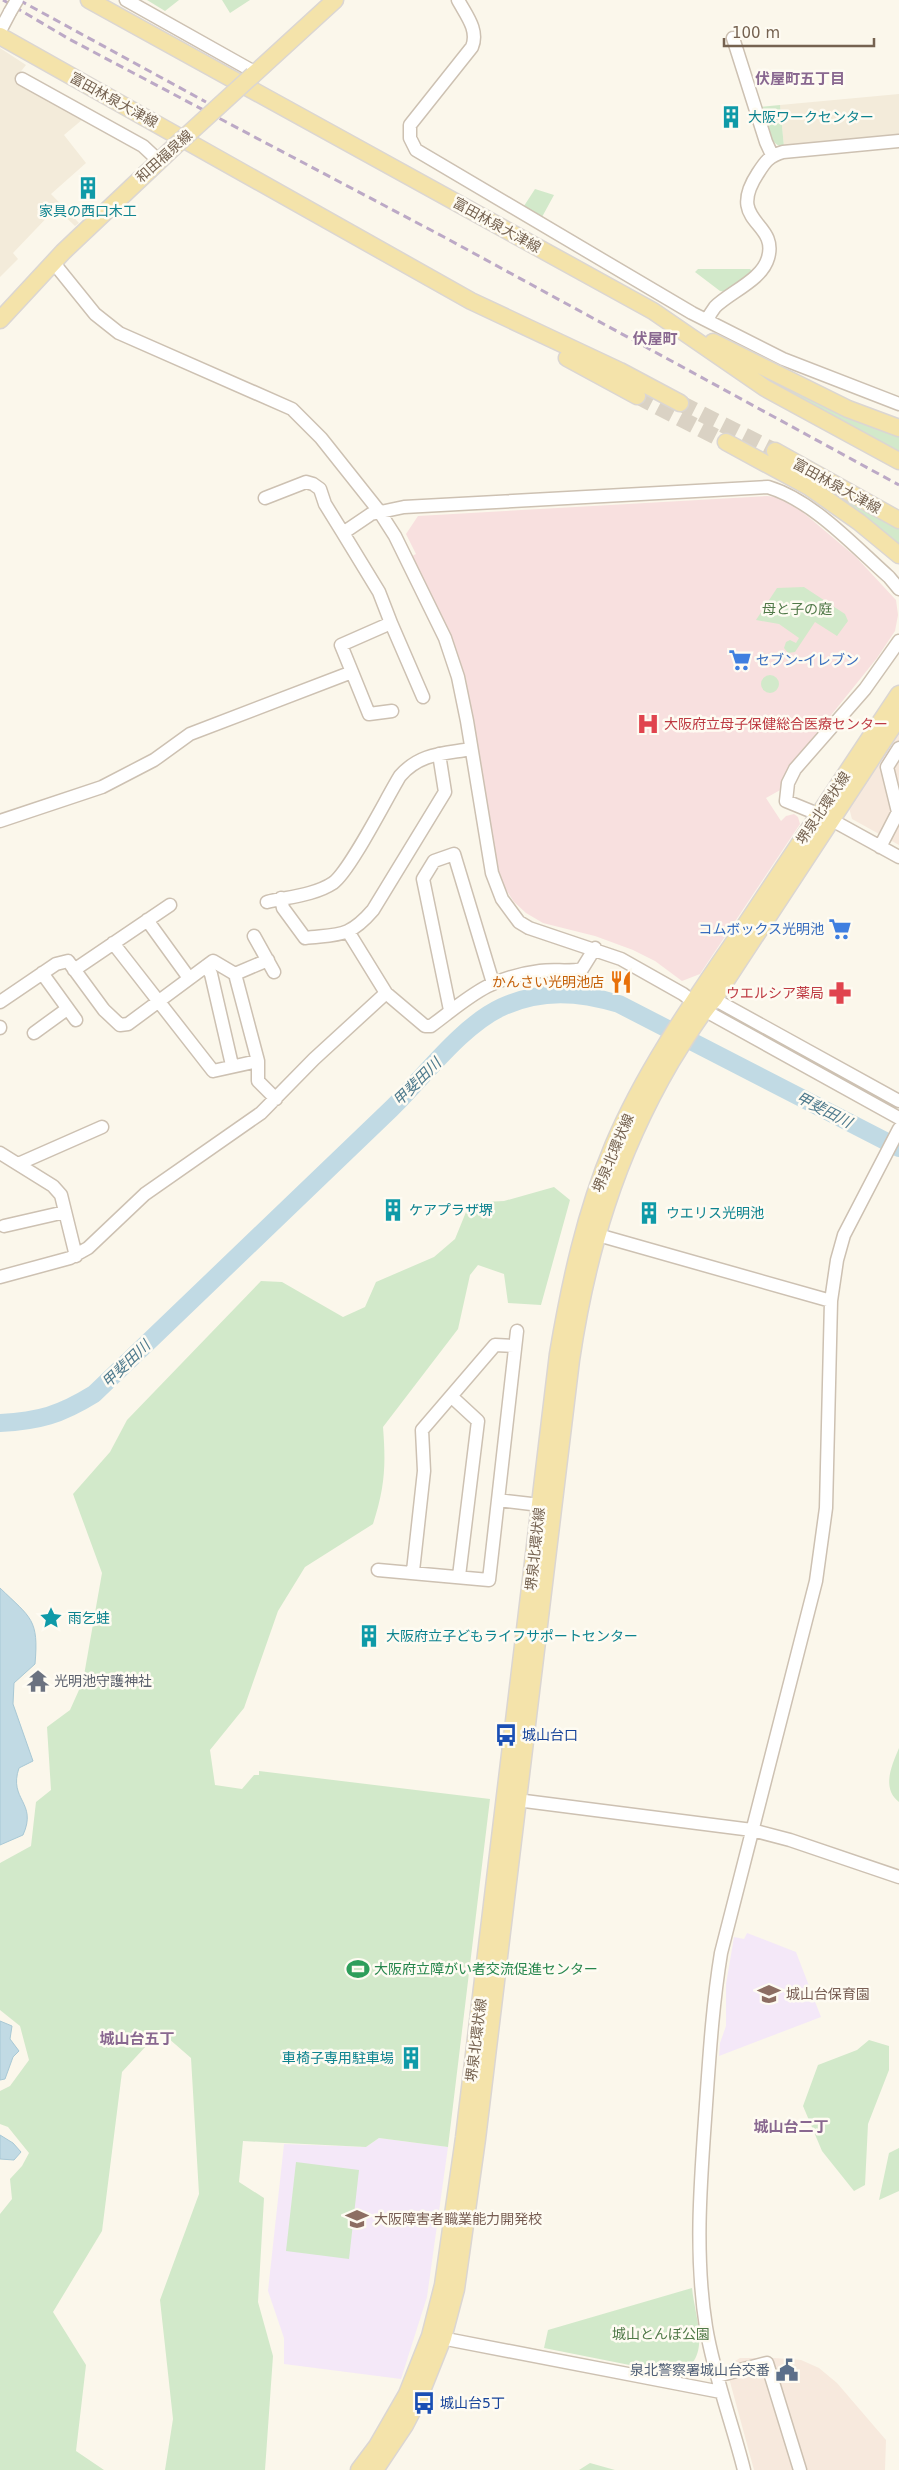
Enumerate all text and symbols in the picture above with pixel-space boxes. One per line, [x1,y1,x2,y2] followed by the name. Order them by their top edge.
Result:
[724,15,874,47] scale bar
[732,24,780,42] text: 100 m
[67,69,161,131] street label: 富田林泉大津線
[755,70,845,88] district label: 伏屋町五丁目
[718,104,744,130] building icon: 大阪ワークセンター
[748,109,874,125] place label: 大阪ワークセンター
[133,127,195,185] street label: 和田福泉線
[75,175,101,201] building icon: 家具の西口木工
[450,194,544,256] street label: 富田林泉大津線
[39,203,137,219] place label: 家具の西口木工
[632,330,678,348] district label: 伏屋町
[790,455,884,517] street label: 富田林泉大津線
[762,601,832,617] park label: 母と子の庭
[727,647,753,673] supermarket icon: セブン-イレブン
[756,652,859,668] place label: セブン-イレブン
[635,711,661,737] hospital icon: 大阪府立母子保健総合医療センター
[664,716,888,732] place label: 大阪府立母子保健総合医療センター
[793,769,853,847] street label: 堺泉北環状線
[827,916,853,942] supermarket icon: コムボックス光明池
[698,921,824,937] place label: コムボックス光明池
[608,969,634,995] restaurant icon: かんさい光明池店
[492,974,604,990] place label: かんさい光明池店
[827,980,853,1006] pharmacy icon: ウエルシア薬局
[726,985,824,1001] place label: ウエルシア薬局
[389,1053,446,1110] water label: 甲斐田川
[793,1088,857,1133] water label: 甲斐田川
[589,1111,637,1195] street label: 堺泉北環状線
[380,1197,406,1223] building icon: ケアプラザ堺
[636,1200,662,1226] building icon: ウエリス光明池
[409,1202,493,1218] place label: ケアプラザ堺
[666,1205,764,1221] place label: ウエリス光明池
[98,1335,155,1391] water label: 甲斐田川
[523,1506,547,1592] street label: 堺泉北環状線
[38,1605,64,1631] place icon: 雨乞蛙
[68,1610,110,1626] place label: 雨乞蛙
[356,1623,382,1649] building icon: 大阪府立子どもライフサポートセンター
[386,1628,638,1644] place label: 大阪府立子どもライフサポートセンター
[25,1668,51,1694] temple icon: 光明池守護神社
[54,1673,152,1689] place label: 光明池守護神社
[493,1722,519,1748] bus stop icon: 城山台口
[522,1727,578,1743] place label: 城山台口
[345,1956,371,1982] sports icon: 大阪府立障がい者交流促進センター
[374,1961,598,1977] place label: 大阪府立障がい者交流促進センター
[756,1981,782,2007] school or university icon: 城山台保育園
[786,1986,870,2002] place label: 城山台保育園
[463,1997,489,2083] street label: 堺泉北環状線
[99,2030,175,2048] district label: 城山台五丁
[398,2045,424,2071] building icon: 車椅子専用駐車場
[282,2050,394,2066] place label: 車椅子専用駐車場
[753,2118,829,2136] district label: 城山台二丁
[344,2206,370,2232] school or university icon: 大阪障害者職業能力開発校
[374,2211,542,2227] place label: 大阪障害者職業能力開発校
[612,2326,710,2342] park label: 城山とんぼ公園
[774,2357,800,2383] public building icon: 泉北警察署城山台交番
[630,2362,770,2378] place label: 泉北警察署城山台交番
[411,2390,437,2416] bus stop icon: 城山台5丁
[440,2395,505,2411] place label: 城山台5丁

